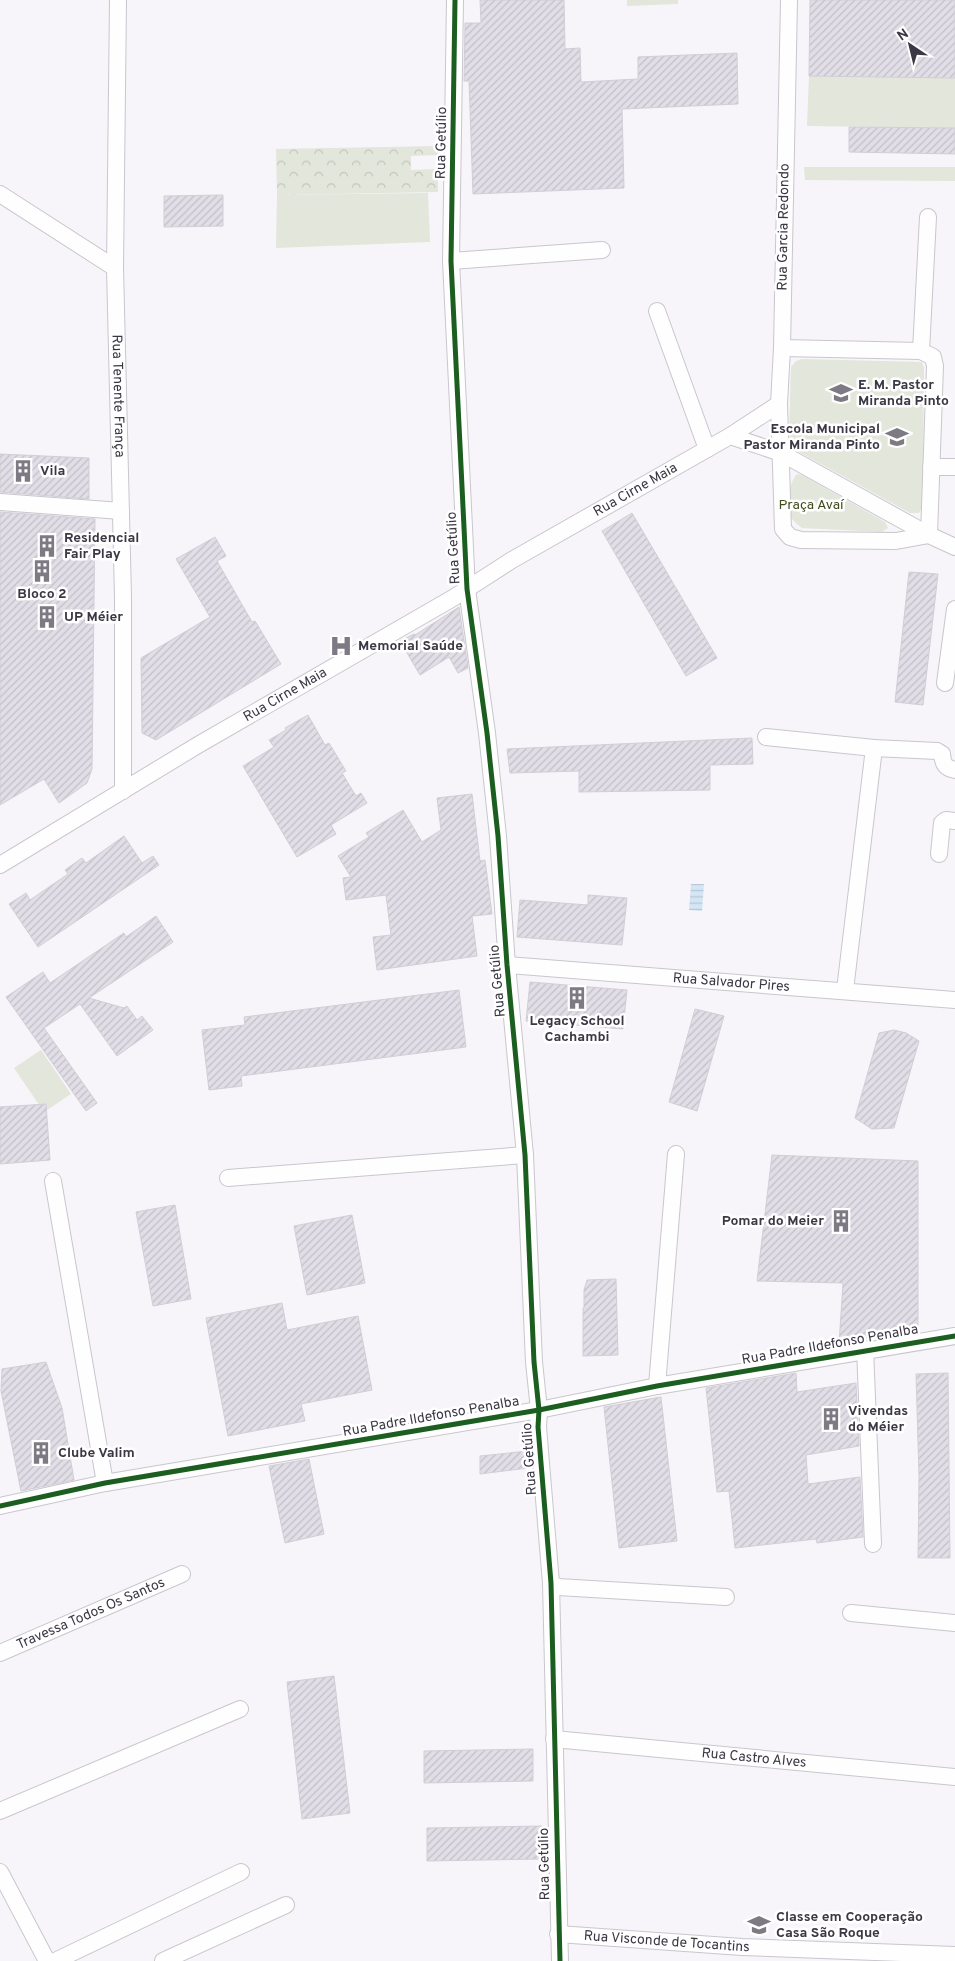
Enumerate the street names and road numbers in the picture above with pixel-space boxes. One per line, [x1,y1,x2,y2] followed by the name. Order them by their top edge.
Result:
[433,106,451,179] street label: Rua Getúlio
[774,163,794,291] street label: Rua Garcia Redondo
[108,334,128,458] street label: Rua Tenente França
[590,459,680,520] street label: Rua Cirne Maia
[444,511,464,585] street label: Rua Getúlio
[240,664,330,726] street label: Rua Cirne Maia
[486,944,510,1018] street label: Rua Getúlio
[672,969,791,996] street label: Rua Salvador Pires
[740,1321,920,1369] street label: Rua Padre Ildefonso Penalba
[341,1393,521,1441] street label: Rua Padre Ildefonso Penalba
[519,1422,541,1496] street label: Rua Getúlio
[14,1574,168,1653] street label: Travessa Todos Os Santos
[701,1745,807,1771] street label: Rua Castro Alves
[536,1827,554,1900] street label: Rua Getúlio
[583,1927,750,1956] street label: Rua Visconde de Tocantins

